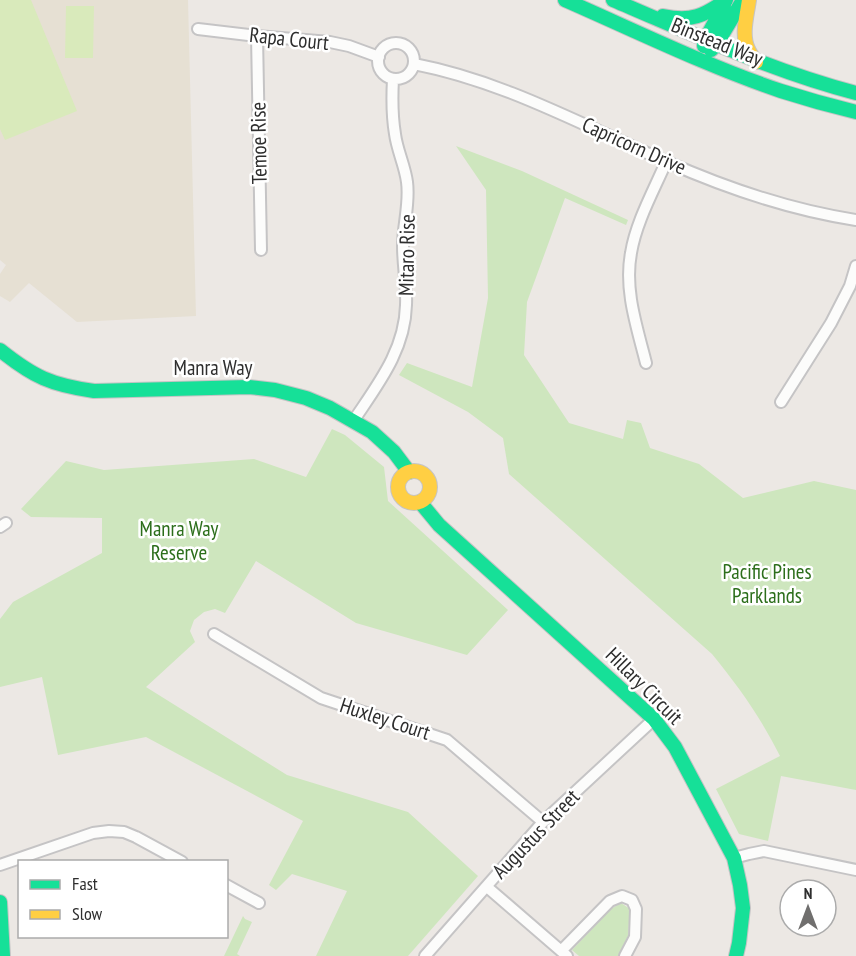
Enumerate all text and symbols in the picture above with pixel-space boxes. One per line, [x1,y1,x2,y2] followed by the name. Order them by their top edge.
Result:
[667,11,767,72] street label: Binstead Way
[248,21,330,56] street label: Rapa Court
[244,102,273,184] street label: Temoe Rise
[578,111,690,180] street label: Capricorn Drive
[392,214,421,296] street label: Mitaro Rise
[174,354,253,381] street label: Manra Way
[140,515,219,566] park label: Manra Way Reserve
[722,558,812,609] park label: Pacific Pines Parklands
[600,641,689,730] street label: Hillary Circuit
[337,691,434,746] street label: Huxley Court
[486,783,585,884] street label: Augustus Street
[18,860,228,938] legend
[72,872,98,895] text: Fast
[778,878,838,938] north arrow
[804,883,812,903] text: N
[72,902,103,925] text: Slow

